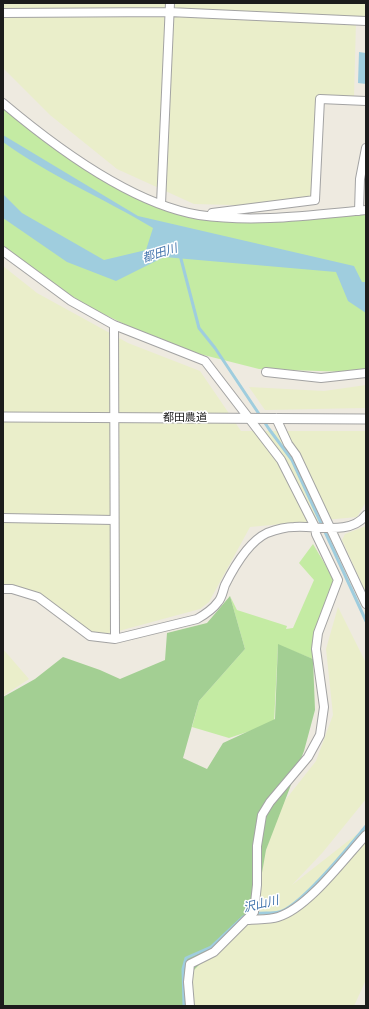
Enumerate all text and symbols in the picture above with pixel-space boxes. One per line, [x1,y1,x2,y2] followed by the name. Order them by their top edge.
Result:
[141,242,179,266] water label: 都田川
[163,411,207,425] street label: 都田農道
[242,894,280,916] water label: 沢山川

